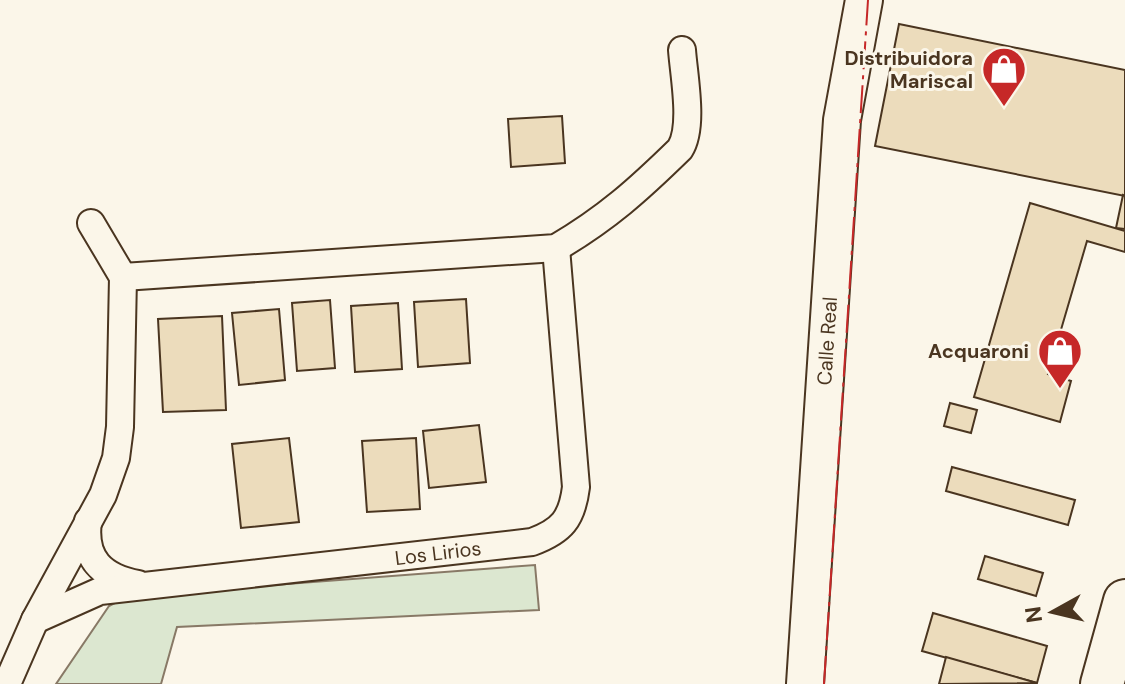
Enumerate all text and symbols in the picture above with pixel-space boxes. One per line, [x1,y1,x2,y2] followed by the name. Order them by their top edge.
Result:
[845,45,973,94] place label: Distribuidora Mariscal
[980,45,1028,108] shop icon: Distribuidora Mariscal
[811,296,843,386] street label: Calle Real
[1036,327,1084,390] shop icon: Acquaroni
[928,338,1029,364] place label: Acquaroni
[393,535,483,571] street label: Los Lirios
[1013,572,1093,652] north arrow
[1018,605,1049,625] text: N

